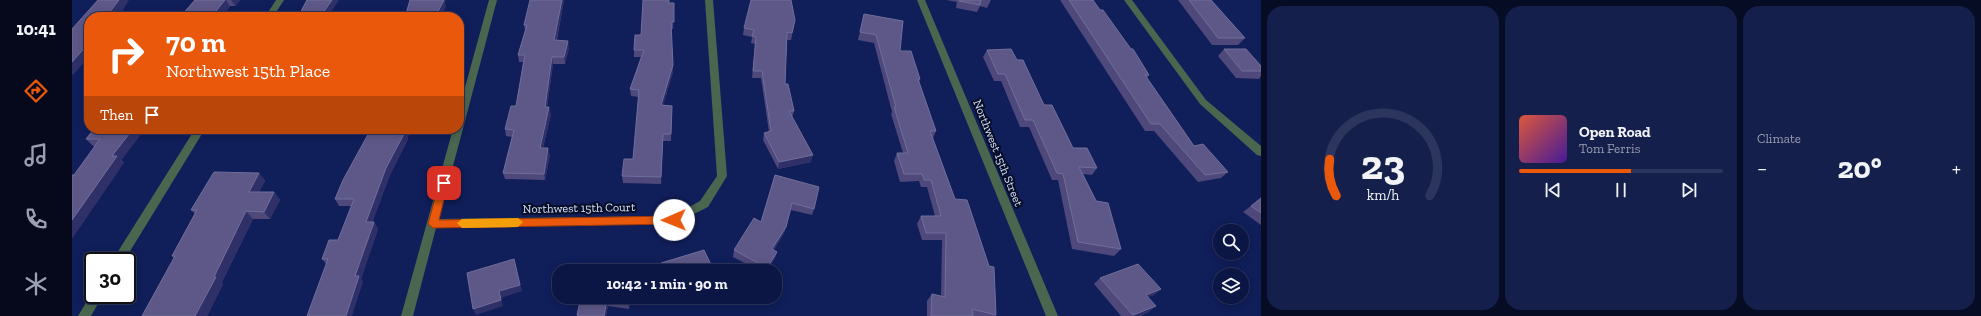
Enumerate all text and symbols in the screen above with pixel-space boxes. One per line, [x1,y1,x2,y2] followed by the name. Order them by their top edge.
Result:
[16,18,56,40] text: 10:41
[166,26,226,59] text: 70 m
[100,28,152,80] icon: right
[166,60,330,82] text: Northwest 15th Place
[22,77,50,105] icon: directions
[970,98,1026,209] street label: Northwest 15th Street
[141,104,163,126] icon: arrive
[100,106,133,124] text: Then
[1579,123,1651,141] text: Open Road
[1757,131,1801,146] text: Climate
[1361,140,1405,190] text: 23
[22,141,50,169] icon: music
[1579,141,1640,156] text: Tom Ferris
[1837,150,1882,186] text: 20°
[1757,155,1767,182] text: −
[1952,155,1961,182] text: +
[427,166,461,200] pin
[433,172,455,194] icon: arrive
[1542,179,1564,201] icon: previous
[1610,179,1632,201] icon: pause
[1678,179,1700,201] icon: next
[1367,187,1399,204] text: km/h
[653,199,695,241] position arrow
[523,200,636,216] street label: Northwest 15th Court
[22,205,50,233] icon: phone
[1213,224,1249,304] map controls
[1213,224,1249,260] button: search
[84,252,136,304] speed limit sign: 30
[1213,268,1249,304] button: layers
[22,270,50,298] icon: climate
[606,275,728,293] text: 10:42 · 1 min · 90 m

